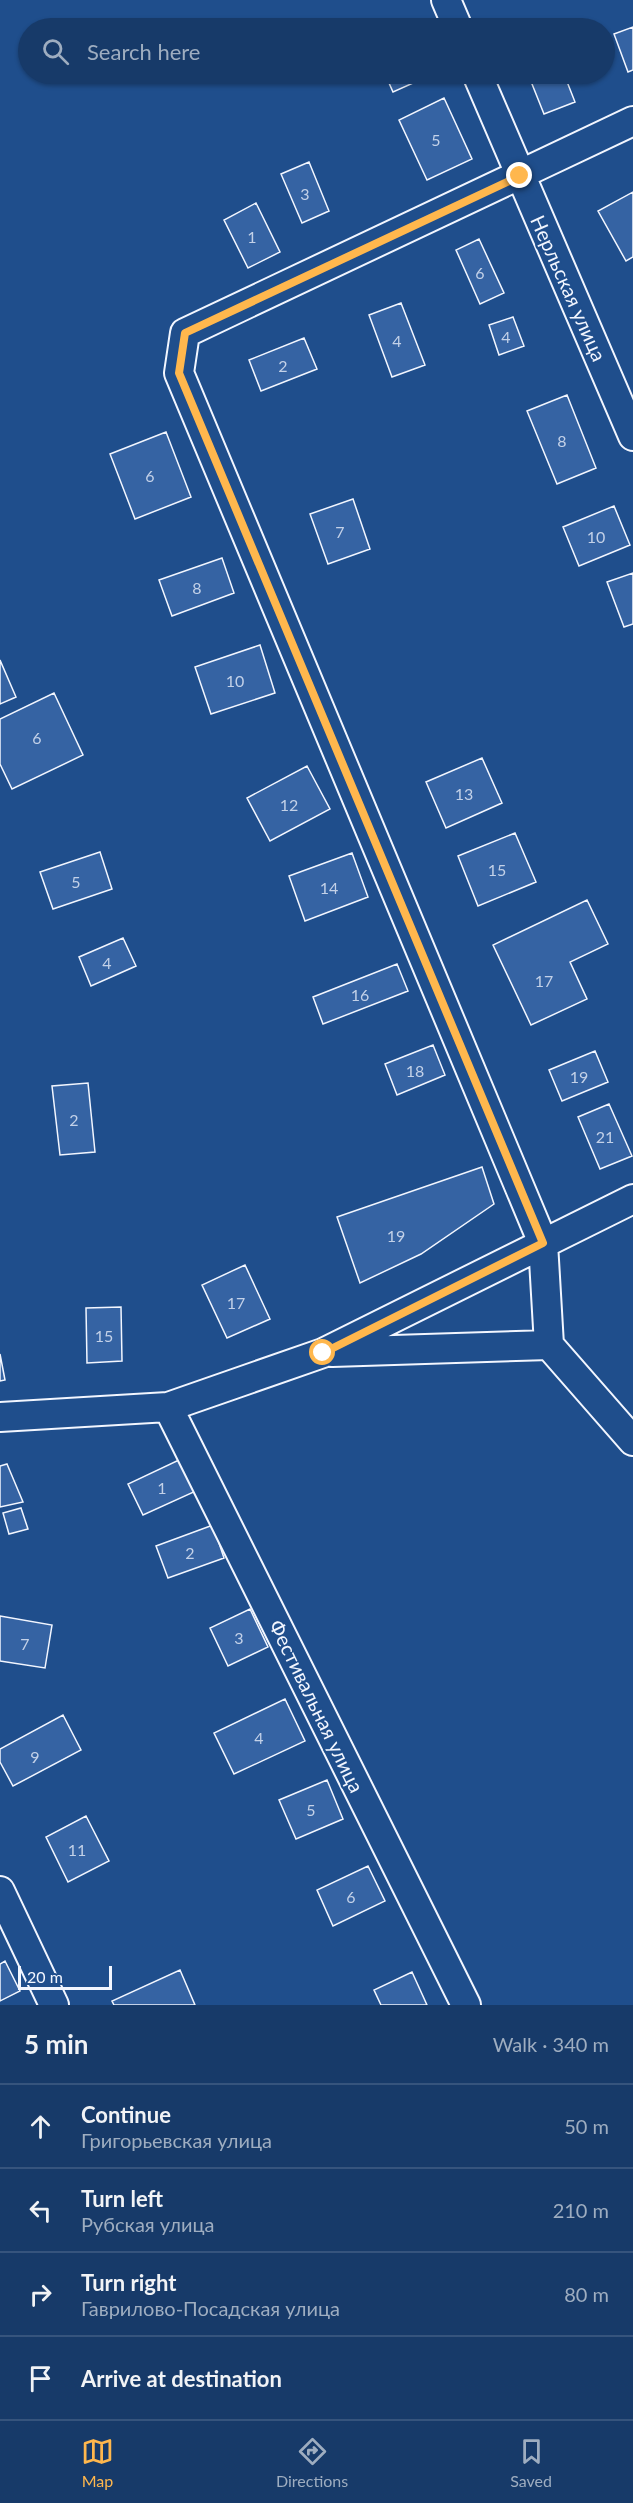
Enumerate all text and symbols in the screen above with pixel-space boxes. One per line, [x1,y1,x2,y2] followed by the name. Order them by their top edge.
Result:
[18,18,615,84] search box
[39,35,72,68] icon: search
[87,38,200,65] text: Search here
[431,130,441,149] house number: 5
[506,162,532,188] route end
[300,184,310,203] house number: 3
[526,211,612,365] street label: Нерльская улица
[247,227,257,246] house number: 1
[475,263,485,282] house number: 6
[501,327,511,346] house number: 4
[392,331,402,350] house number: 4
[278,356,288,375] house number: 2
[557,431,567,450] house number: 8
[145,466,155,485] house number: 6
[335,522,345,541] house number: 7
[587,527,605,546] house number: 10
[192,578,202,597] house number: 8
[226,671,244,690] house number: 10
[32,728,42,747] house number: 6
[455,784,473,803] house number: 13
[280,795,298,814] house number: 12
[488,860,506,879] house number: 15
[71,872,81,891] house number: 5
[320,878,338,897] house number: 14
[102,953,112,972] house number: 4
[535,971,553,990] house number: 17
[351,985,369,1004] house number: 16
[406,1061,424,1080] house number: 18
[570,1067,588,1086] house number: 19
[69,1110,79,1129] house number: 2
[596,1127,614,1146] house number: 21
[387,1226,405,1245] house number: 19
[227,1293,245,1312] house number: 17
[95,1326,113,1345] house number: 15
[309,1339,335,1365] route start
[157,1478,167,1497] house number: 1
[185,1543,195,1562] house number: 2
[265,1616,369,1796] street label: Фестивальная улица
[234,1628,244,1647] house number: 3
[20,1634,30,1653] house number: 7
[254,1728,264,1747] house number: 4
[30,1747,40,1766] house number: 9
[306,1800,316,1819] house number: 5
[68,1840,86,1859] house number: 11
[346,1887,356,1906] house number: 6
[18,1963,112,1990] scale bar
[27,1967,63,1986] text: 20 m
[24,2028,88,2060] text: 5 min
[493,2032,609,2056] text: Walk · 340 m
[81,2101,171,2128] text: Continue
[24,2110,57,2143] icon: ahead
[564,2114,609,2138] text: 50 m
[81,2128,272,2152] text: Григорьевская улица
[81,2185,163,2212] text: Turn left
[24,2194,57,2227] icon: left
[553,2198,609,2222] text: 210 m
[81,2212,214,2236] text: Рубская улица
[81,2269,176,2296] text: Turn right
[24,2278,57,2311] icon: right
[564,2282,609,2306] text: 80 m
[81,2296,340,2320] text: Гаврилово-Посадская улица
[24,2362,57,2395] icon: arrive
[81,2365,282,2392] text: Arrive at destination
[81,2435,114,2490] tab: Map
[276,2435,348,2490] tab: Directions
[510,2435,552,2490] tab: Saved

